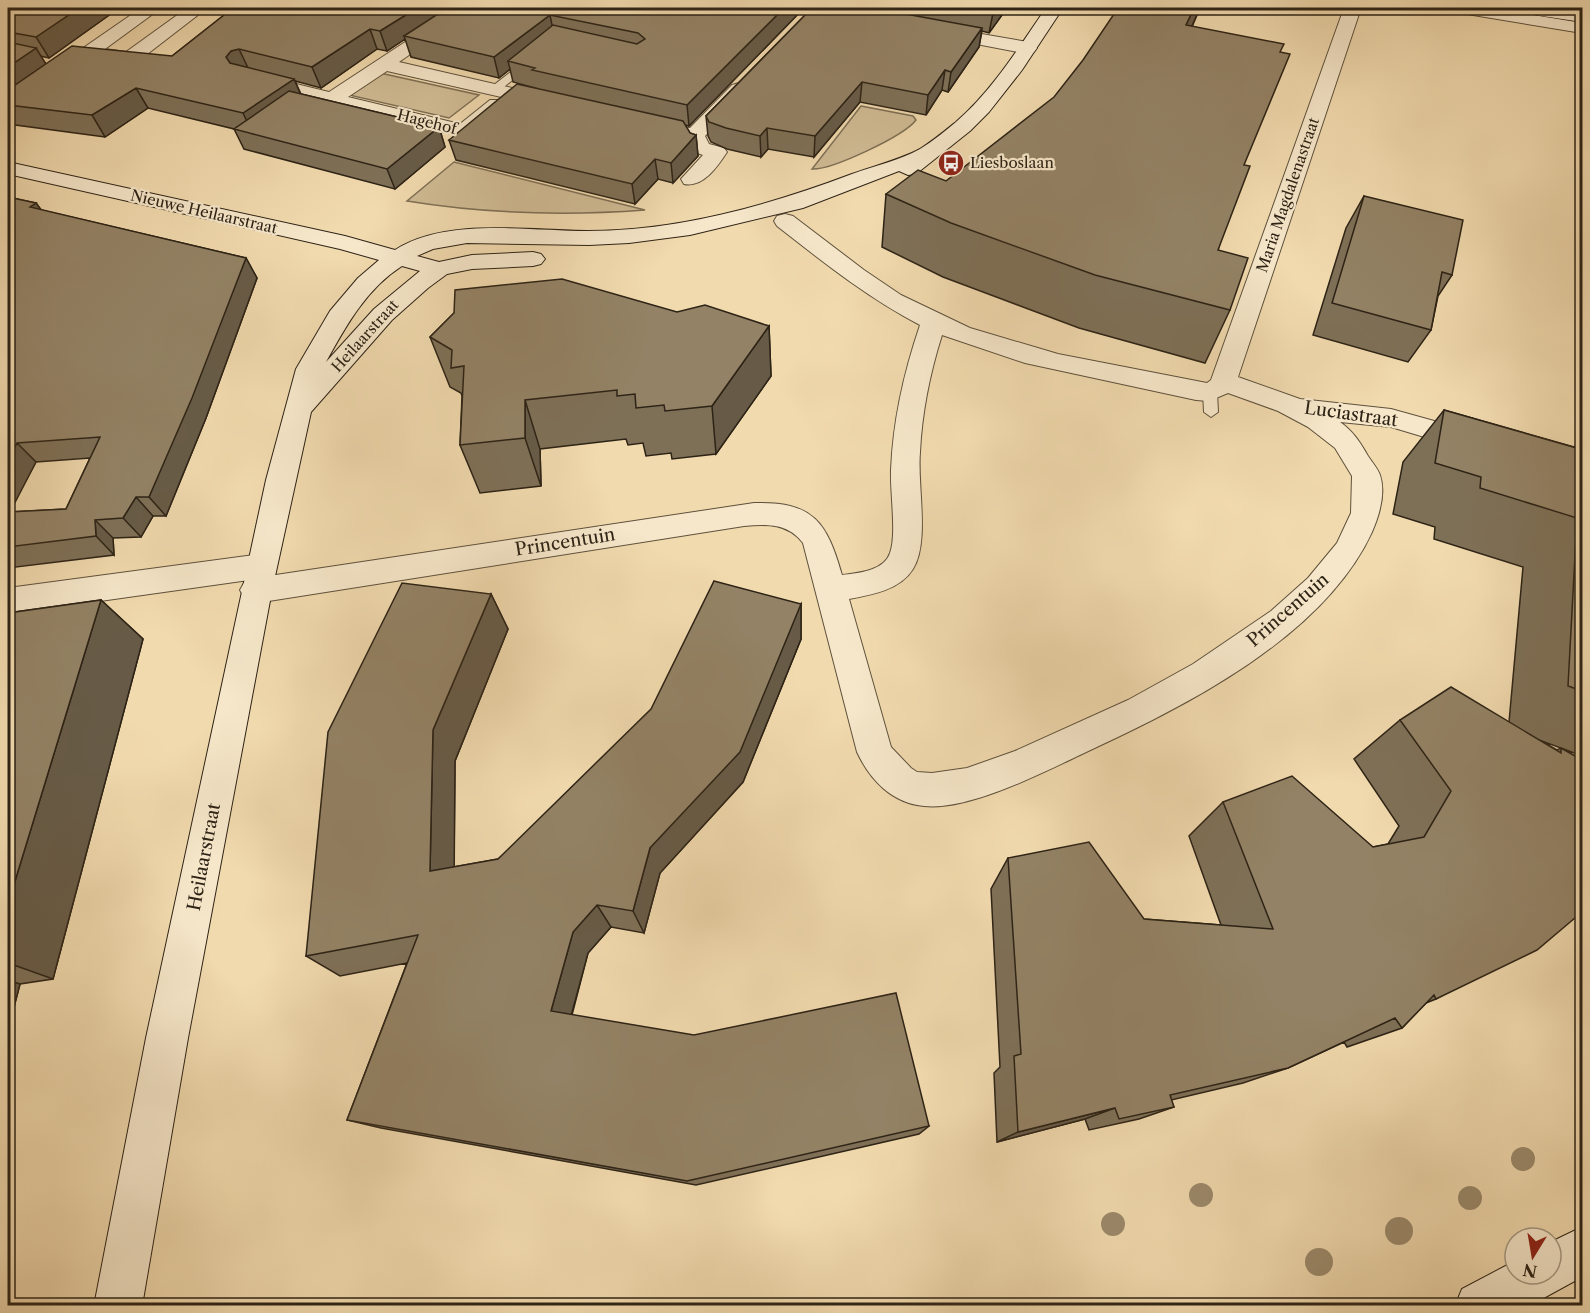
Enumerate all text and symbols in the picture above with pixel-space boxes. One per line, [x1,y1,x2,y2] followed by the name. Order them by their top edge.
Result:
[395,105,461,138] street label: Hagehof
[1252,114,1323,275] street label: Maria Magdalenastraat
[936,148,966,178] bus stop icon: Liesboslaan
[970,153,1054,172] place label: Liesboslaan
[129,185,280,238] street label: Nieuwe Heilaarstraat
[327,295,403,376] street label: Heilaarstraat
[1303,397,1400,432] street label: Luciastraat
[513,523,617,561] street label: Princentuin
[1243,568,1333,652] street label: Princentuin
[183,801,225,913] street label: Heilaarstraat
[1503,1226,1563,1286] north arrow
[1521,1260,1539,1282] text: N

